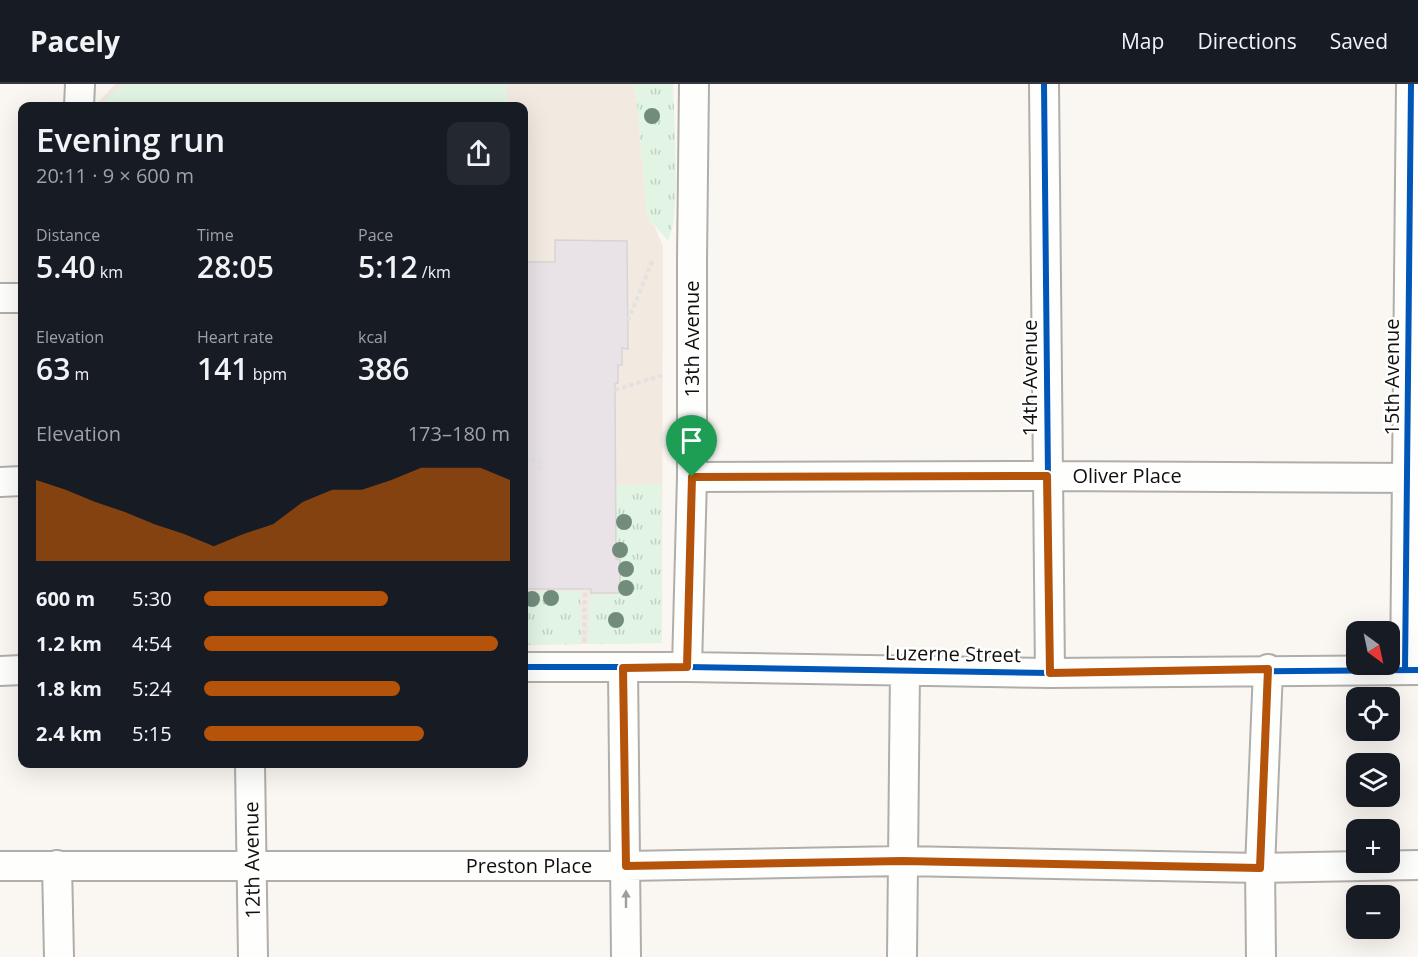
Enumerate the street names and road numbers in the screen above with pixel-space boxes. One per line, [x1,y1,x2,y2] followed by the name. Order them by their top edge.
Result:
[678,280,705,398] street label: 13th Avenue
[1378,318,1405,436] street label: 15th Avenue
[1016,319,1043,437] street label: 14th Avenue
[1072,462,1182,489] street label: Oliver Place
[885,639,1021,668] street label: Luzerne Street
[237,801,266,919] street label: 12th Avenue
[466,852,592,879] street label: Preston Place

